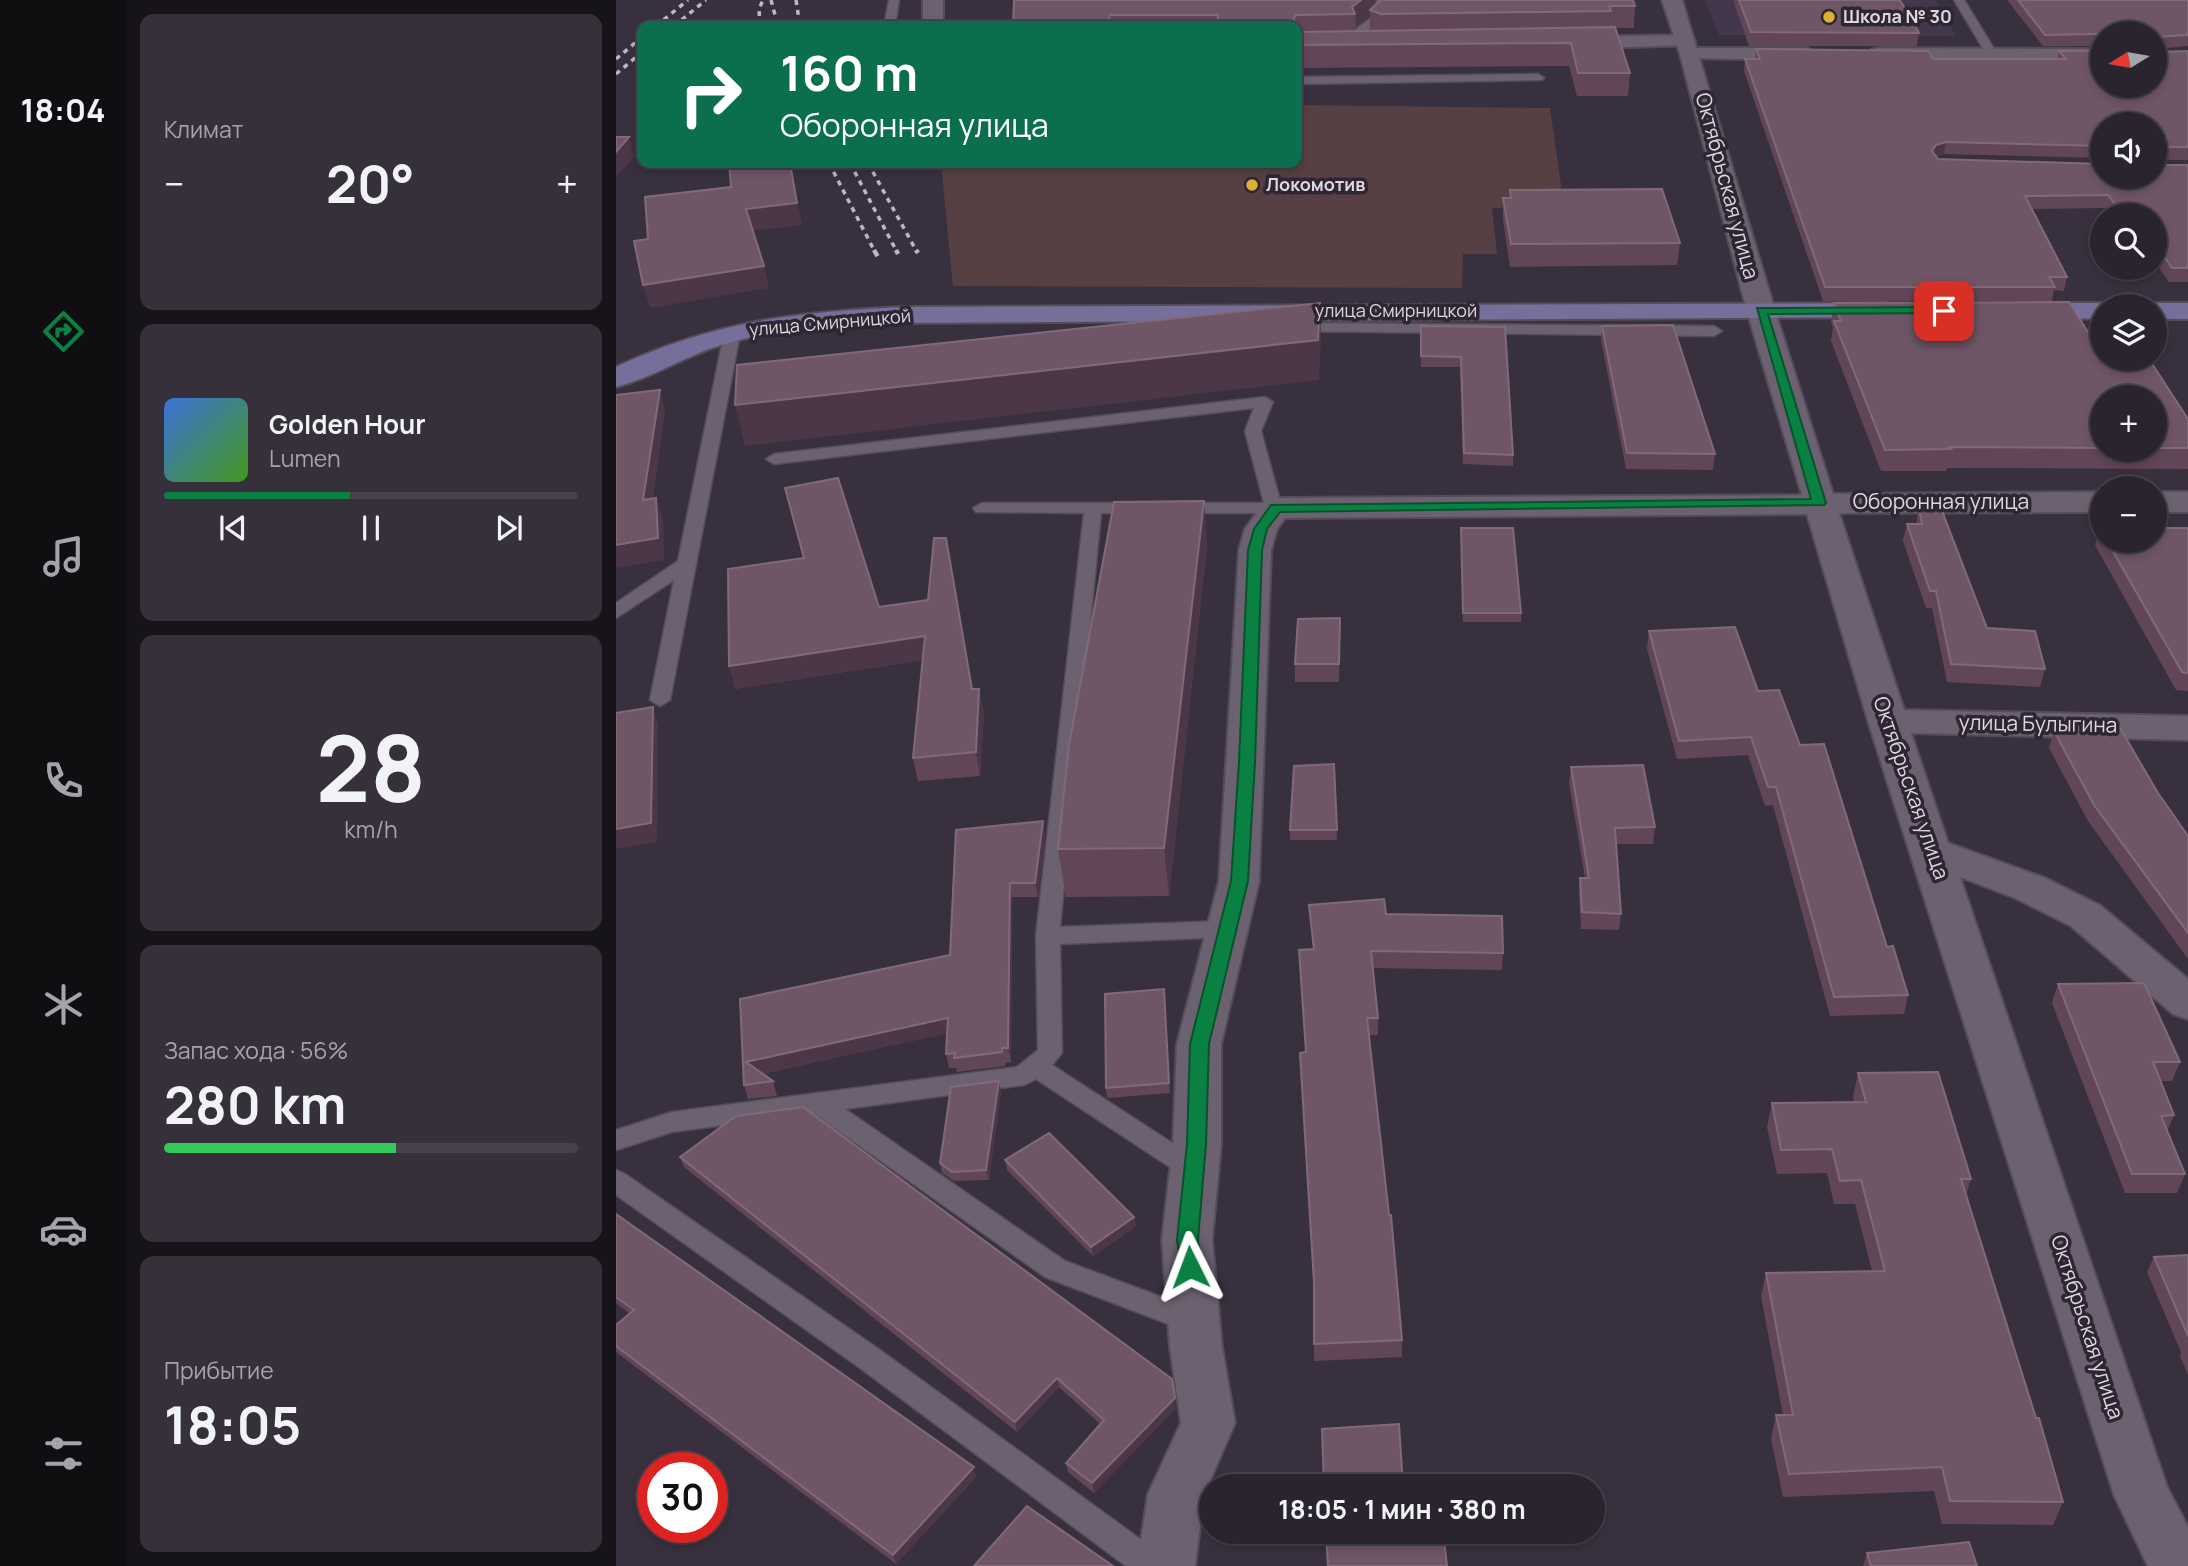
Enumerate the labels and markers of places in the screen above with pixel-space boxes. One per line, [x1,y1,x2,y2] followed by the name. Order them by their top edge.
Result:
[1843,4,1952,28] place label: Школа № 30
[1821,9,1837,25] marker: Школа № 30
[1266,172,1365,196] place label: Локомотив
[1244,177,1260,193] marker: Локомотив
[1914,281,1974,341] pin

